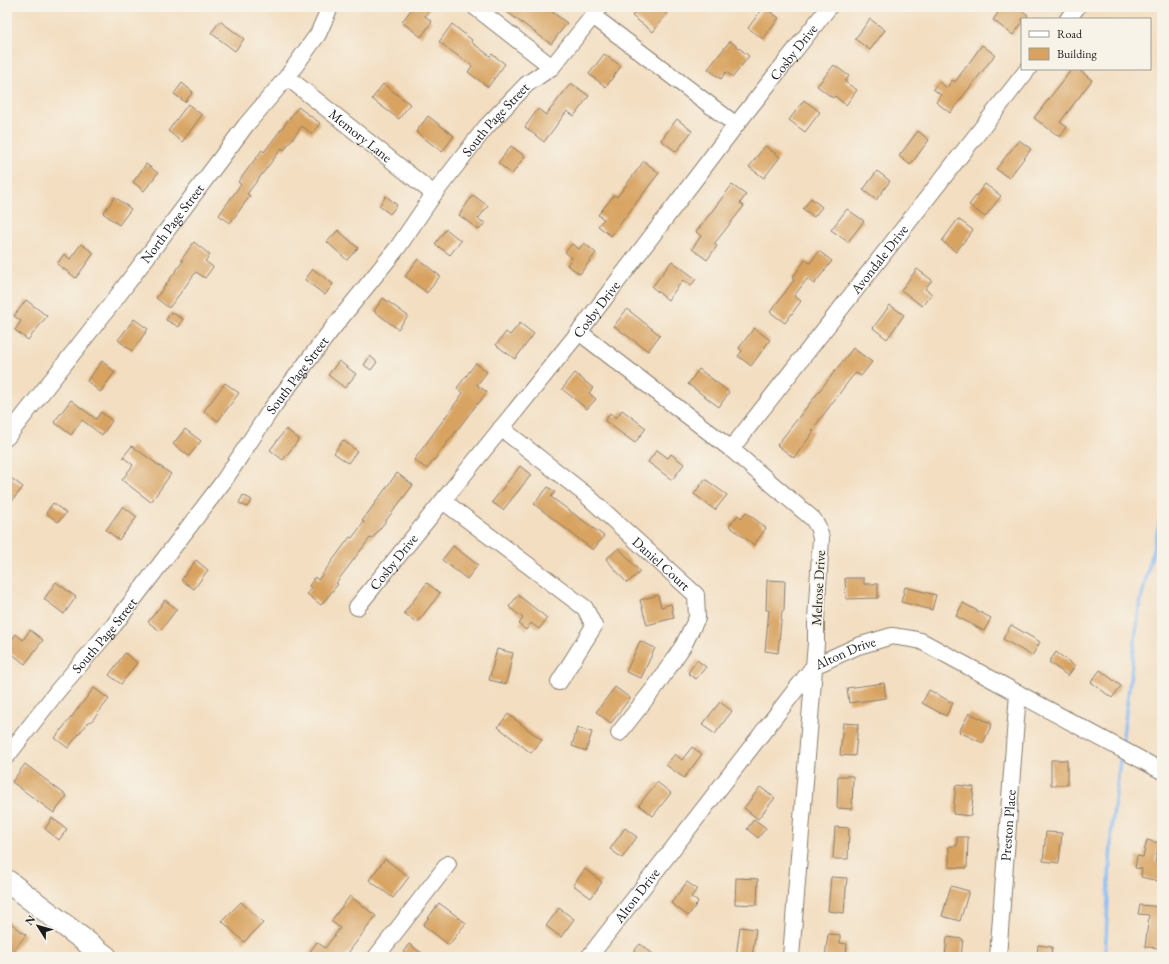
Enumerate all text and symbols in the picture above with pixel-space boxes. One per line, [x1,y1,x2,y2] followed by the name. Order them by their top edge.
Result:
[1021,18,1151,70] legend
[766,20,822,84] street label: Cosby Drive
[1057,26,1083,42] text: Road
[1057,46,1098,62] text: Building
[458,78,533,160] street label: South Page Street
[325,105,396,167] street label: Memory Lane
[136,180,208,267] street label: North Page Street
[846,220,912,298] street label: Avondale Drive
[569,277,624,342] street label: Cosby Drive
[262,332,333,417] street label: South Page Street
[365,530,422,594] street label: Cosby Drive
[629,533,694,595] street label: Daniel Court
[807,549,829,626] street label: Melrose Drive
[68,593,141,677] street label: South Page Street
[811,632,878,674] street label: Alton Drive
[996,788,1020,862] street label: Preston Place
[609,864,664,927] street label: Alton Drive
[18,906,58,946] north arrow
[22,912,38,928] text: N

